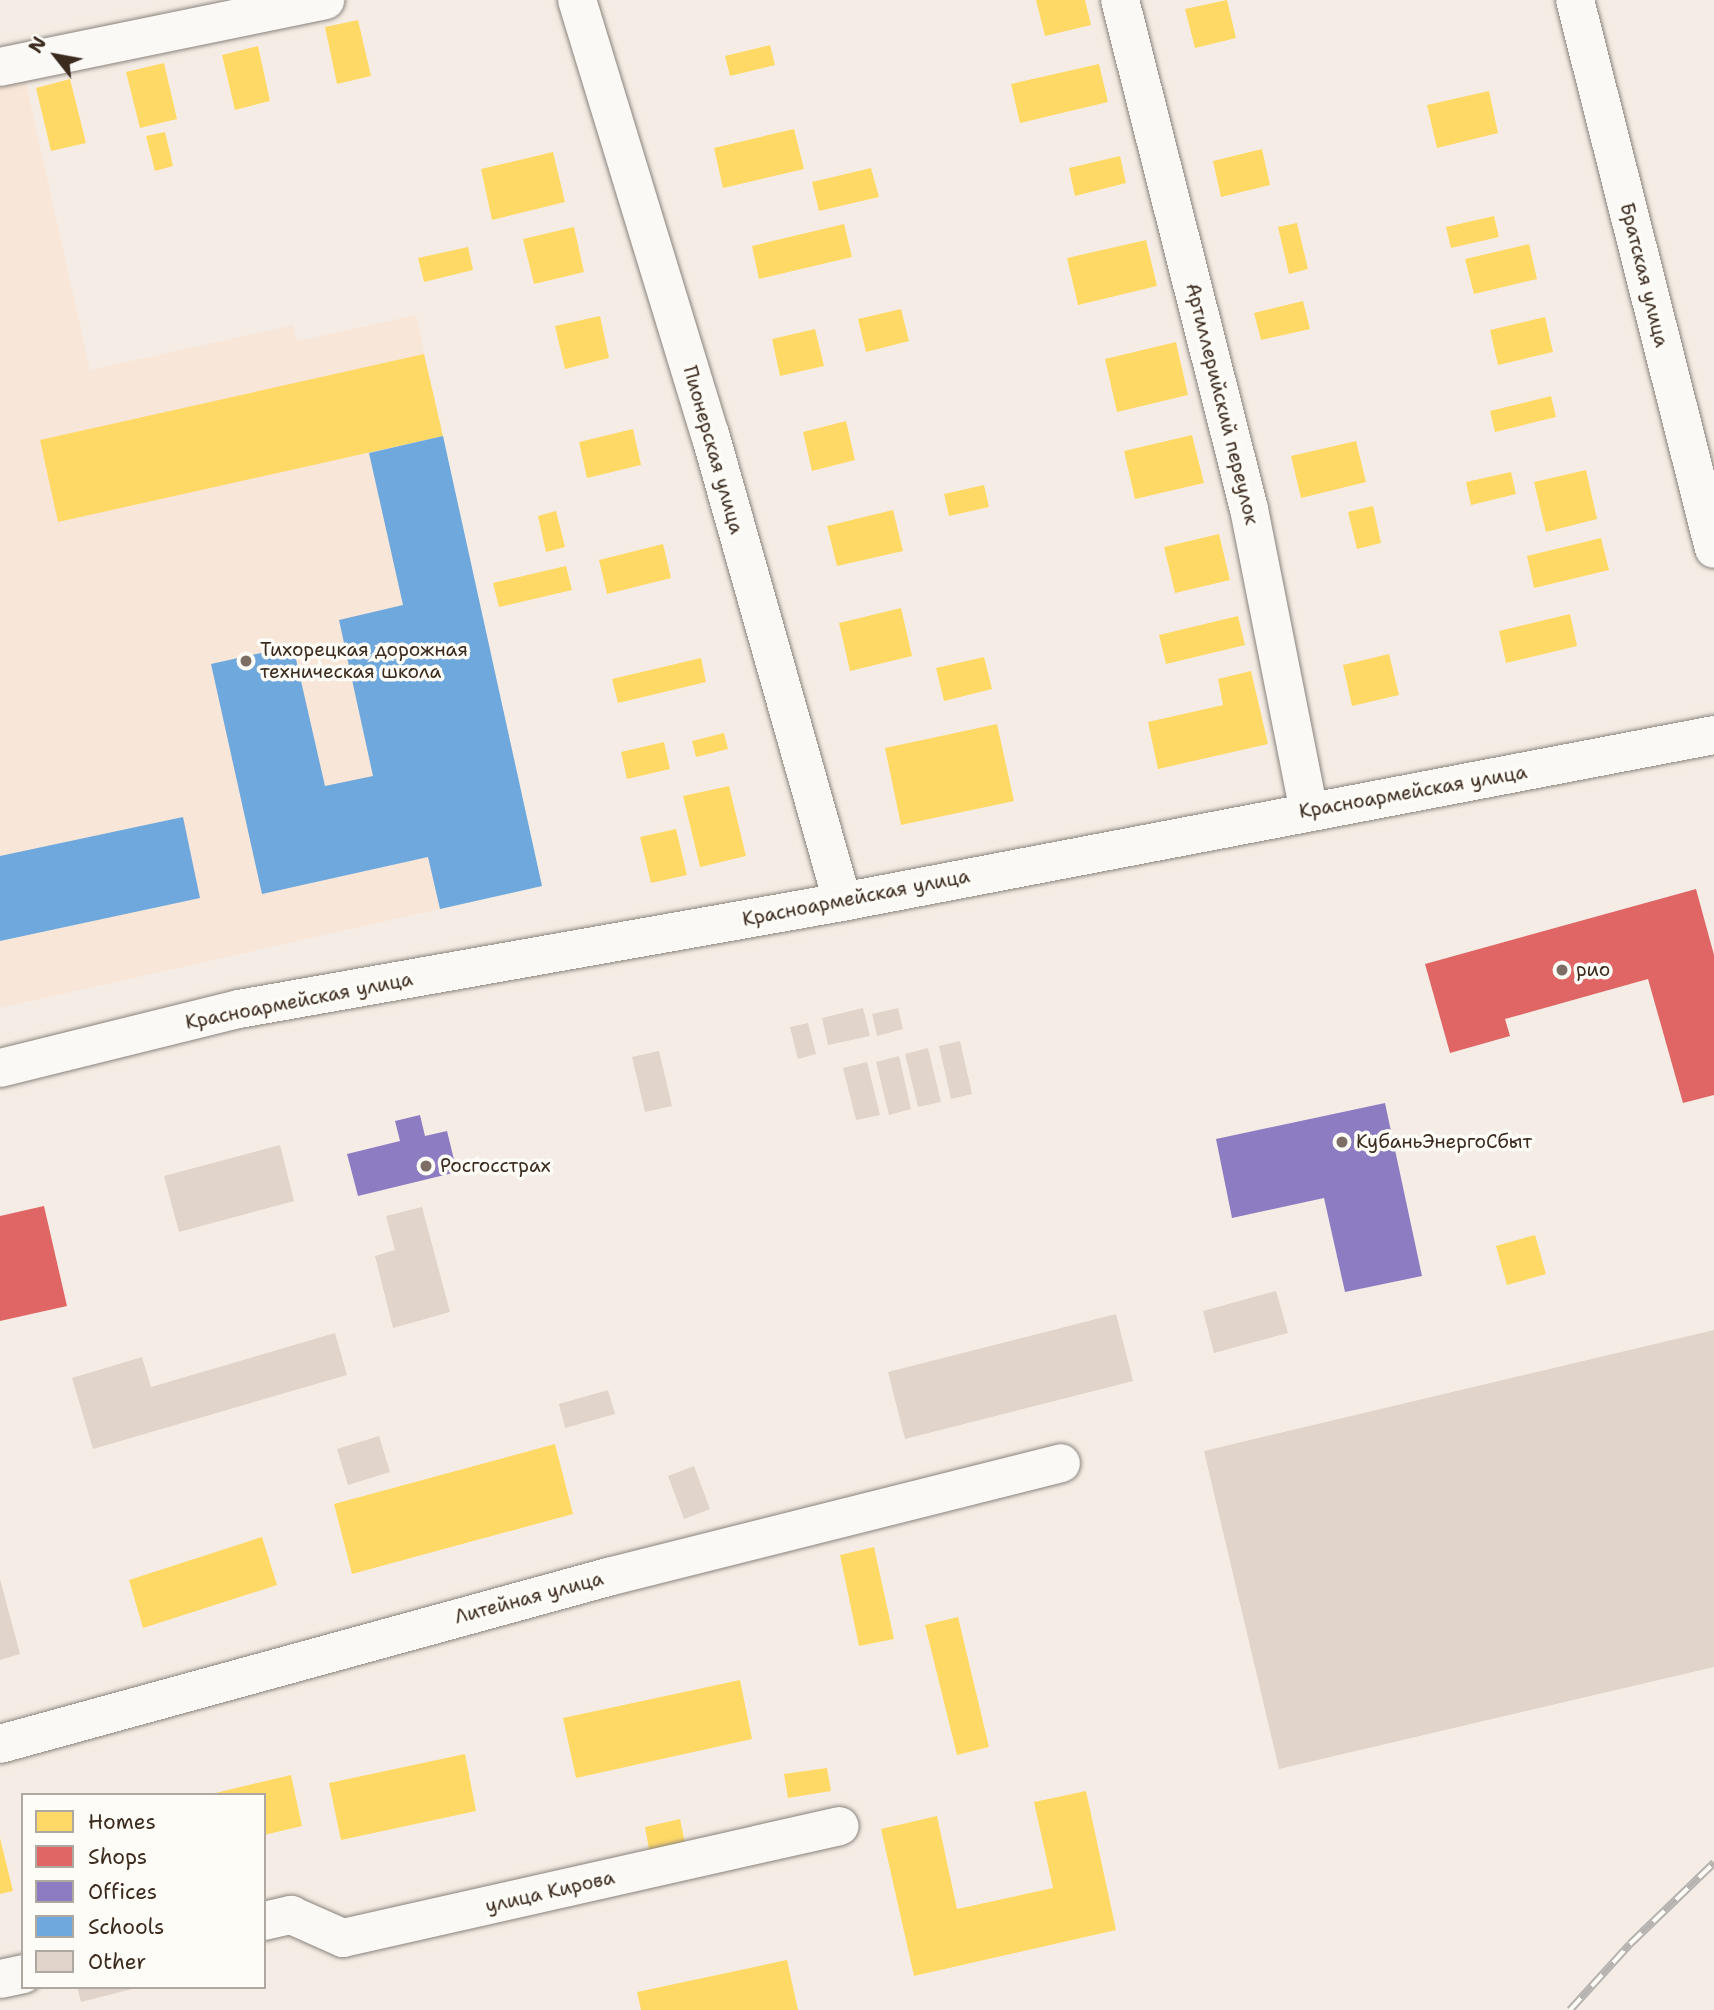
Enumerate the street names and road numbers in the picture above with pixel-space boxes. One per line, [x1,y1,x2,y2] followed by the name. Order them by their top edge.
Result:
[1615,200,1673,350] street label: Братская улица
[1181,281,1263,527] street label: Артиллерийский переулок
[678,363,748,537] street label: Пионерская улица
[1297,761,1529,823] street label: Красноармейская улица
[740,865,972,931] street label: Красноармейская улица
[183,968,415,1034] street label: Красноармейская улица
[452,1567,606,1629] street label: Литейная улица
[483,1866,617,1918] street label: улица Кирова

